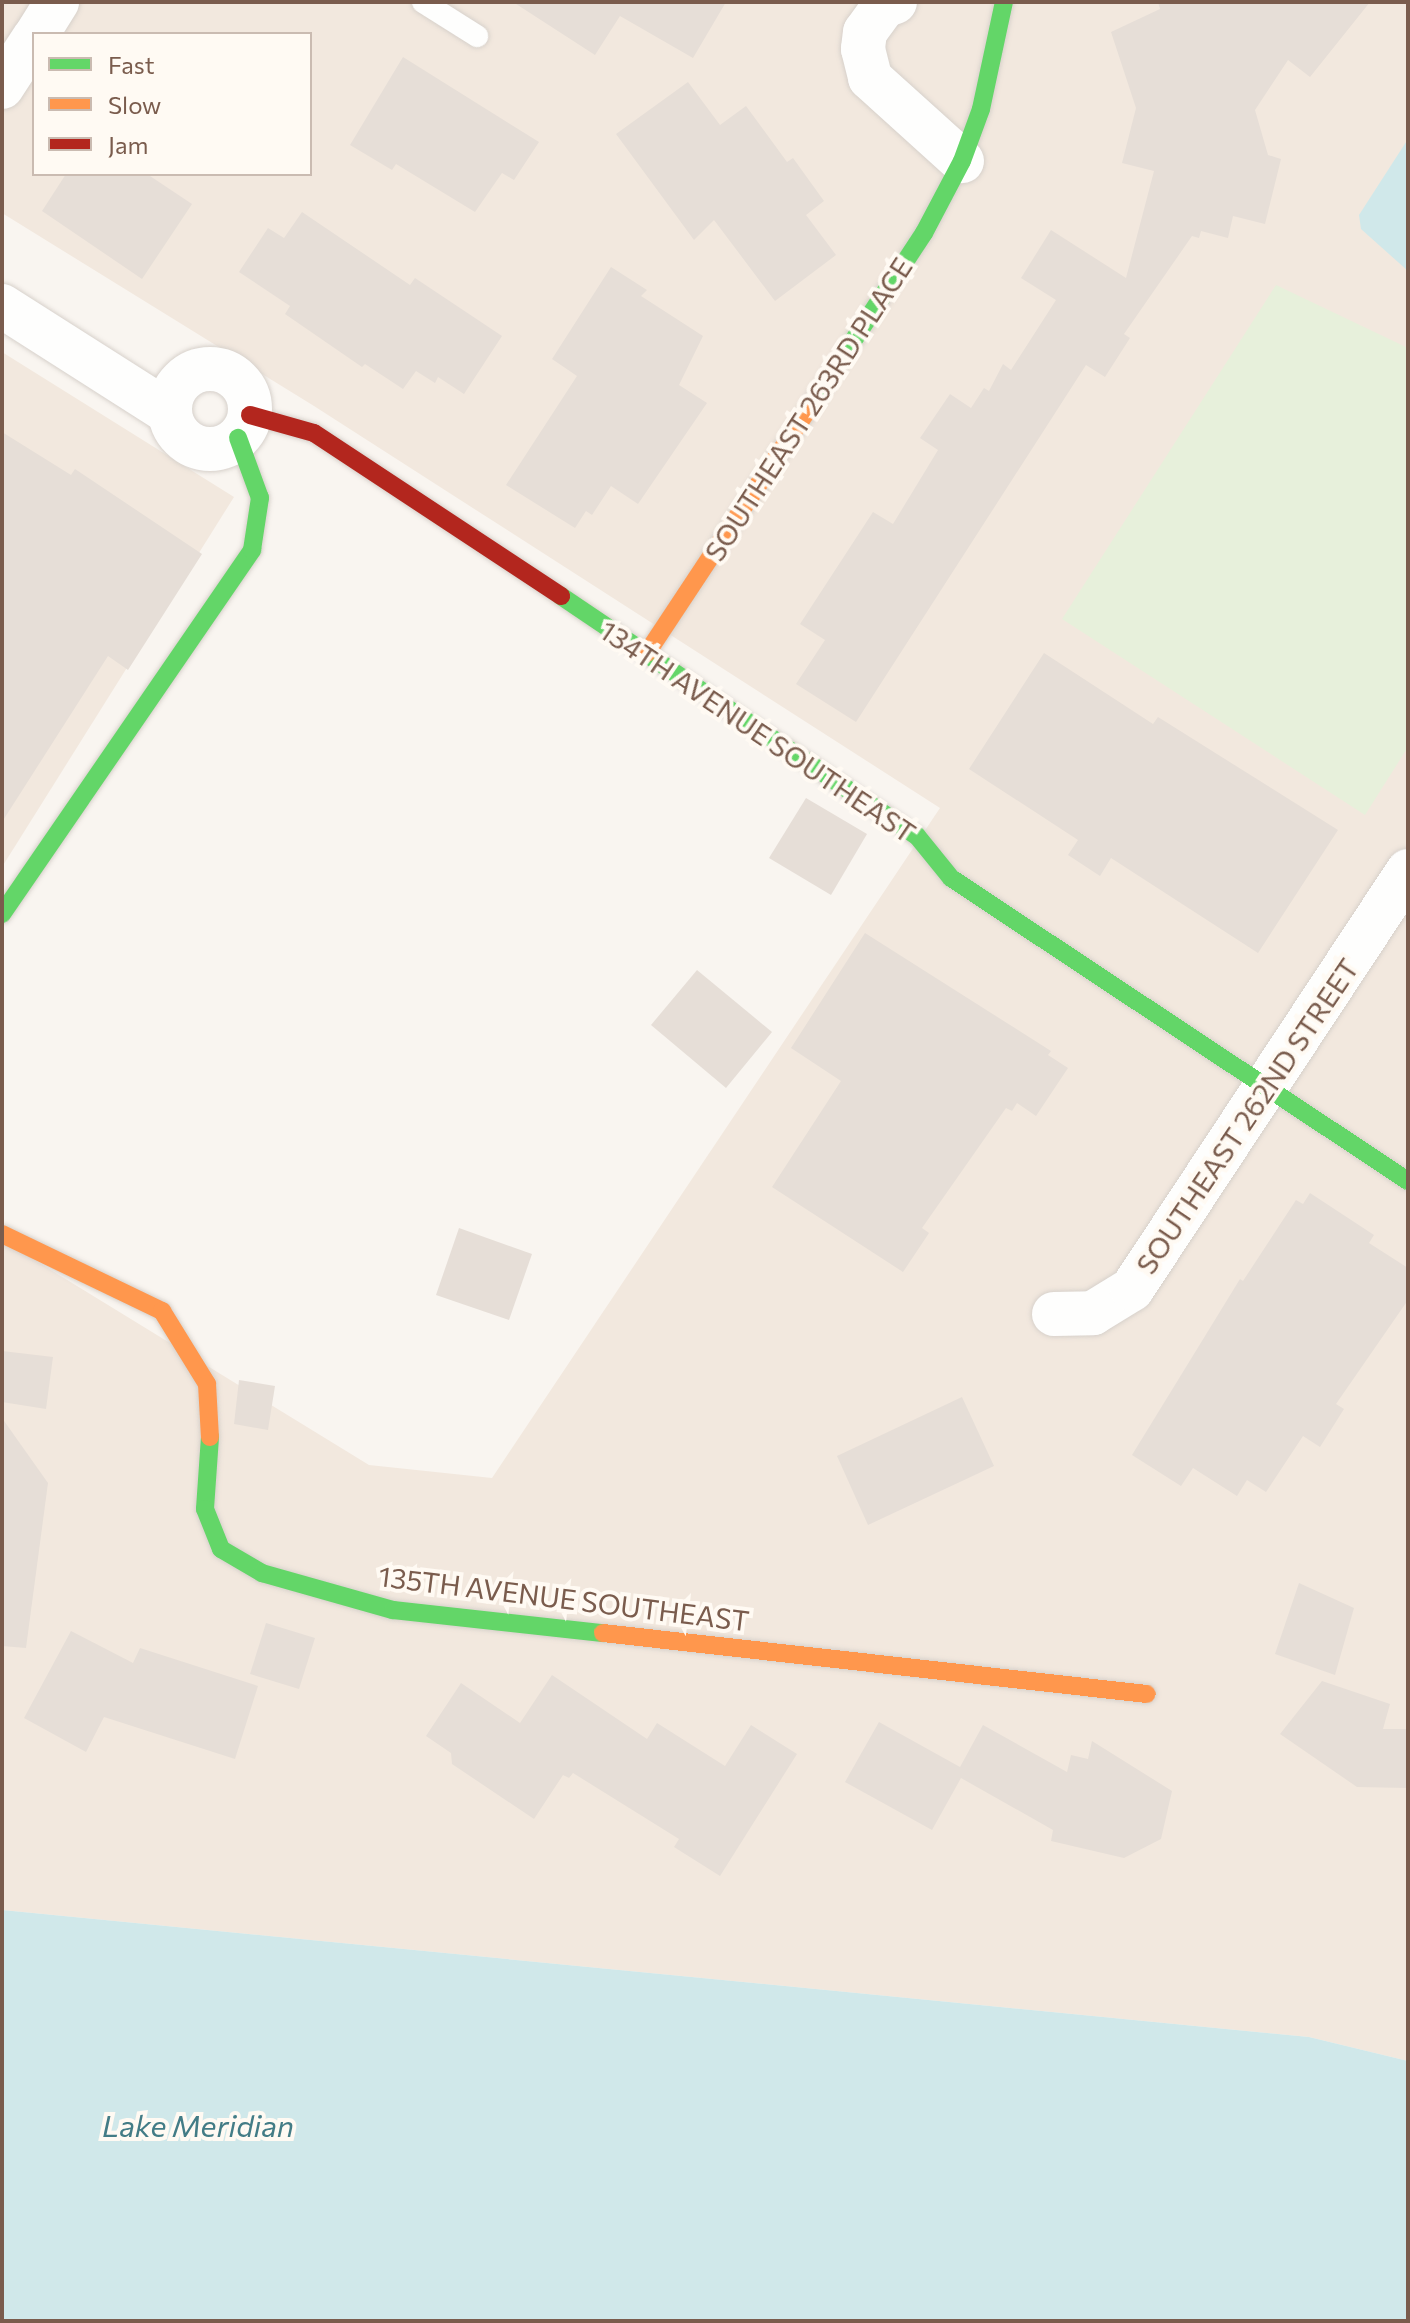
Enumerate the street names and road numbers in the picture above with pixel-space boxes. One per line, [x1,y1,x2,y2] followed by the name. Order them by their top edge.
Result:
[697,251,919,567] street label: SOUTHEAST 263RD PLACE
[594,613,922,849] street label: 134TH AVENUE SOUTHEAST
[1129,952,1365,1280] street label: SOUTHEAST 262ND STREET
[377,1559,751,1637] street label: 135TH AVENUE SOUTHEAST

